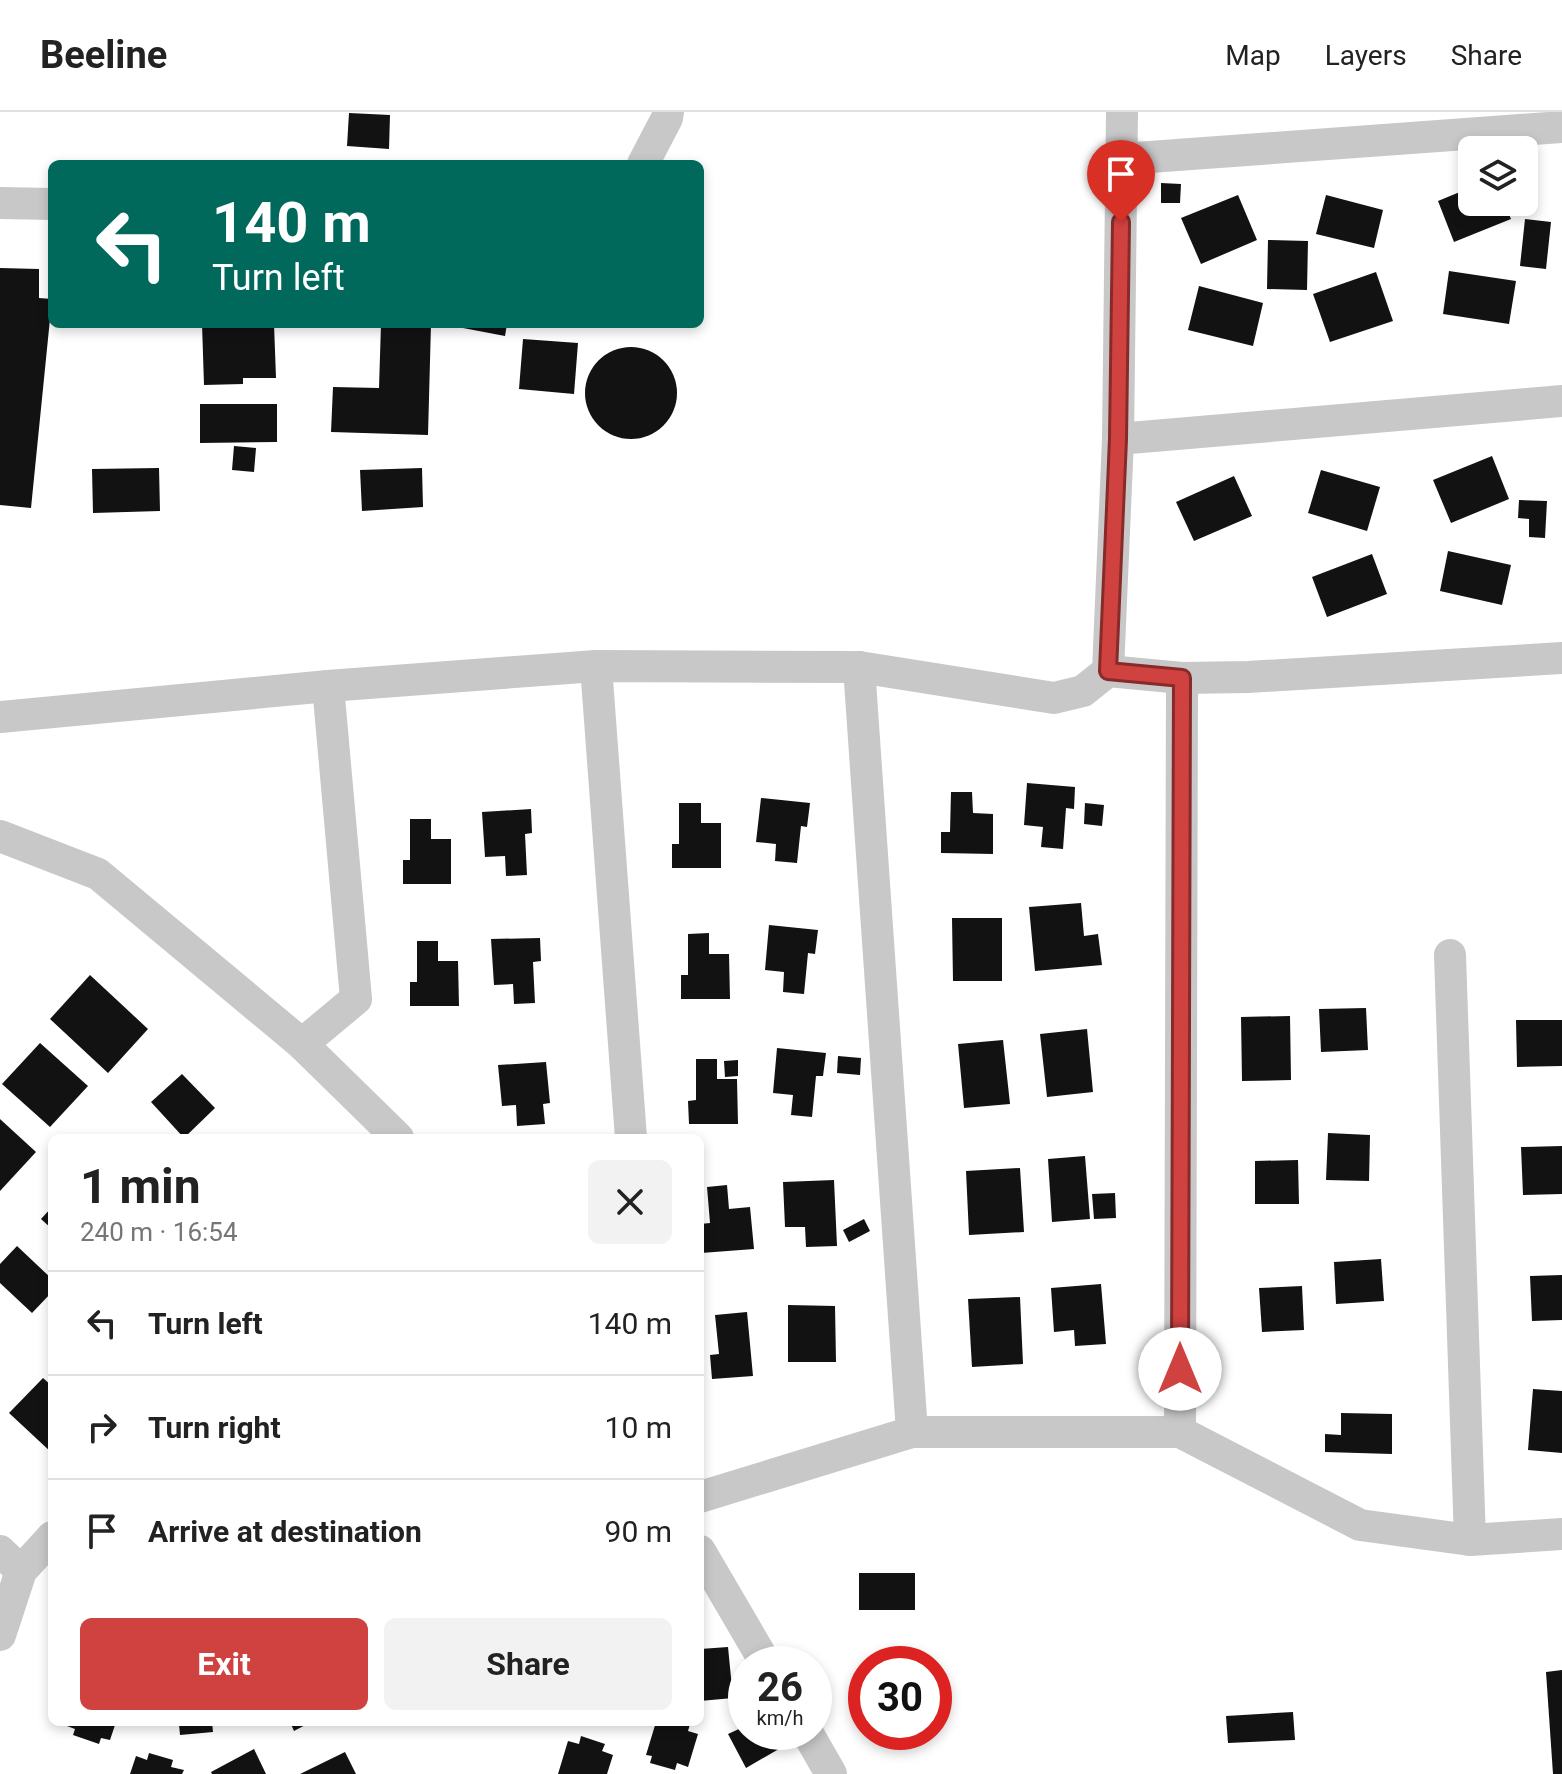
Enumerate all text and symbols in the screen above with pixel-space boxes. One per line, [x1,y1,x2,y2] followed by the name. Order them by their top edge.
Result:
[40,33,167,77] text: Beeline
[1225,39,1281,72] text: Map
[1325,39,1407,72] text: Layers
[1451,39,1522,72] text: Share
[1458,136,1538,216] map controls
[1458,136,1538,216] button: layers
[1087,140,1155,222] pin
[1099,152,1143,196] icon: arrive
[212,190,371,256] text: 140 m
[80,192,184,296] icon: left
[212,257,345,299] text: Turn left
[80,1158,201,1215] text: 1 min
[588,1160,672,1244] button: close
[80,1217,238,1247] text: 240 m · 16:54
[80,1301,124,1345] icon: left
[148,1306,263,1341] text: Turn left
[588,1306,672,1341] text: 140 m
[1138,1327,1222,1411] position arrow
[80,1405,124,1449] icon: right
[148,1410,281,1445] text: Turn right
[605,1410,672,1445] text: 10 m
[80,1509,124,1553] icon: arrive
[148,1514,422,1549] text: Arrive at destination
[605,1514,672,1549] text: 90 m
[80,1618,368,1710] button: Exit
[384,1618,672,1710] button: Share
[848,1646,952,1750] speed limit sign: 30
[757,1664,803,1711] text: 26
[757,1706,803,1730] text: km/h

